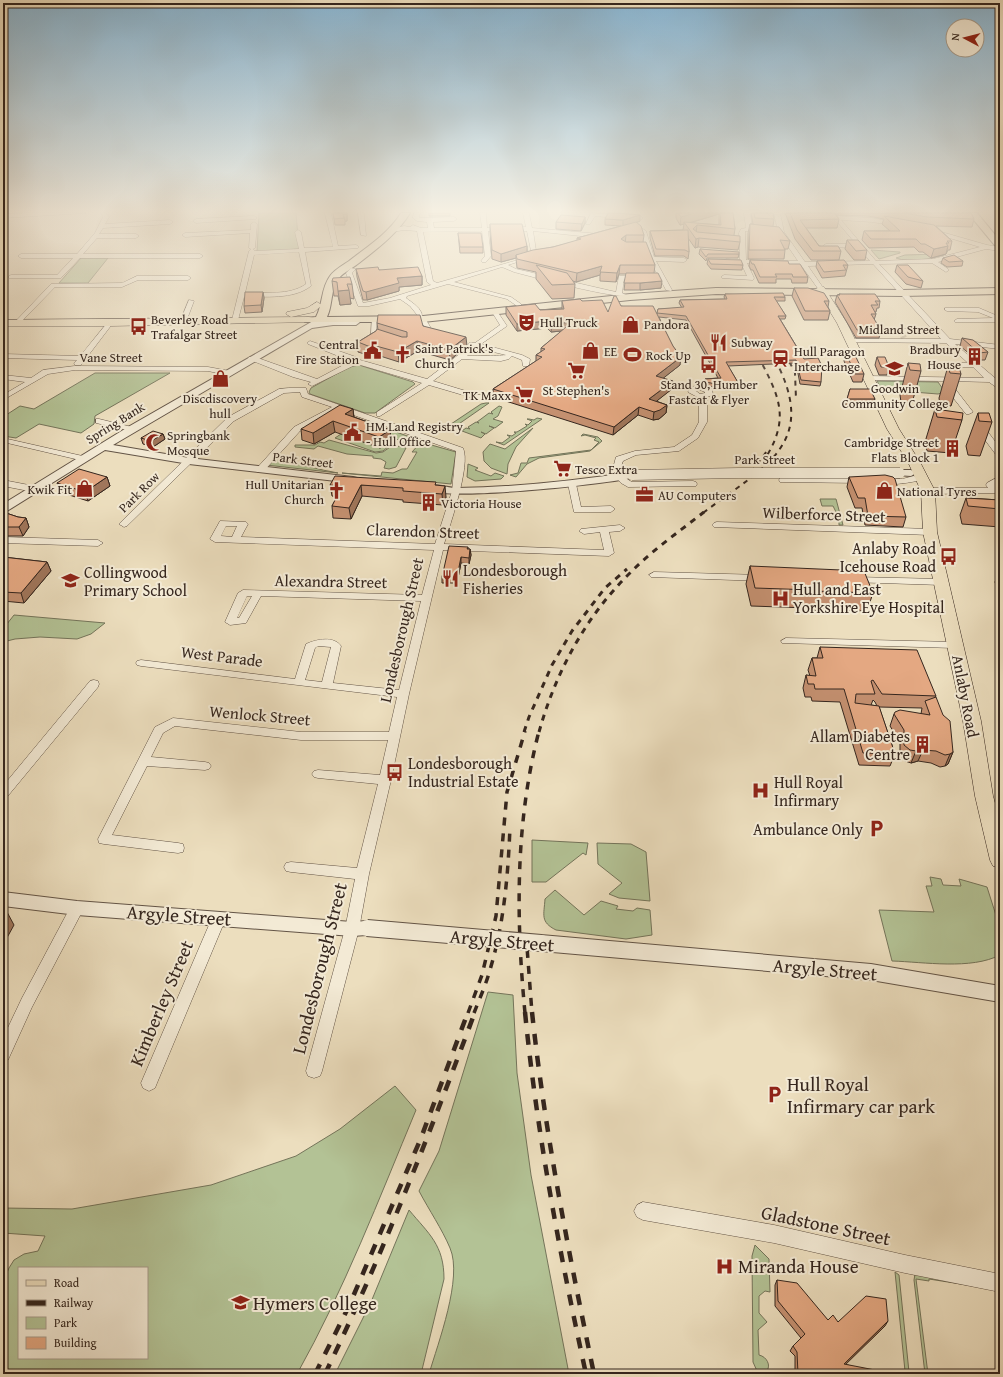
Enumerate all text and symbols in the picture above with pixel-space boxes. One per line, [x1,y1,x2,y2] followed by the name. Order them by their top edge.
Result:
[945,18,985,58] north arrow
[947,32,964,41] text: N
[151,310,238,344] place label: Beverley Road Trafalgar Street
[517,312,537,332] theatre icon: Hull Truck
[540,313,598,332] place label: Hull Truck
[621,314,641,334] shop icon: Pandora
[644,315,690,334] place label: Pandora
[128,316,148,336] bus stop icon: Beverley Road Trafalgar Street
[858,320,940,339] street label: Midland Street
[708,332,728,352] restaurant icon: Subway
[731,333,773,352] place label: Subway
[296,335,360,369] place label: Central Fire Station
[415,339,493,373] place label: Saint Patrick's Church
[910,340,962,374] place label: Bradbury House
[362,341,382,361] public building icon: Central Fire Station
[581,341,601,361] shop icon: EE
[604,342,618,361] place label: EE
[794,342,865,376] place label: Hull Paragon Interchange
[392,345,412,365] church icon: Saint Patrick's Church
[623,345,643,365] sports icon: Rock Up
[646,346,691,365] place label: Rock Up
[964,346,984,366] building icon: Bradbury House
[79,348,143,367] street label: Vane Street
[771,348,791,368] station icon: Hull Paragon Interchange
[699,355,719,375] bus stop icon: Stand 30, Humber Fastcat & Flyer
[885,359,905,379] school or university icon: Goodwin Community College
[566,361,586,381] supermarket icon: St Stephen's
[210,369,230,389] shop icon: Discdiscovery hull
[660,375,758,409] place label: Stand 30, Humber Fastcat & Flyer
[842,379,948,413] place label: Goodwin Community College
[542,381,610,400] place label: St Stephen's
[514,385,534,405] supermarket icon: TK Maxx
[463,386,511,405] place label: TK Maxx
[183,389,258,423] place label: Discdiscovery hull
[82,397,149,449] street label: Spring Bank
[366,417,464,451] place label: HM Land Registry - Hull Office
[343,423,363,443] public building icon: HM Land Registry - Hull Office
[167,426,230,460] place label: Springbank Mosque
[144,432,164,452] mosque icon: Springbank Mosque
[844,433,939,467] place label: Cambridge Street Flats Block 1
[942,439,962,459] building icon: Cambridge Street Flats Block 1
[272,447,335,473] street label: Park Street
[735,450,796,469] street label: Park Street
[552,459,572,479] supermarket icon: Tesco Extra
[575,460,638,479] place label: Tesco Extra
[114,467,164,517] street label: Park Row
[245,475,325,509] place label: Hull Unitarian Church
[75,479,95,499] shop icon: Kwik Fit
[27,480,72,499] place label: Kwik Fit
[327,481,347,501] church icon: Hull Unitarian Church
[874,481,894,501] shop icon: National Tyres
[897,482,977,501] place label: National Tyres
[635,485,655,505] office icon: AU Computers
[658,486,736,505] place label: AU Computers
[418,493,438,513] building icon: Victoria House
[441,494,522,513] place label: Victoria House
[762,500,886,528] street label: Wilberforce Street
[366,517,480,545] street label: Clarendon Street
[840,536,936,578] place label: Anlaby Road Icehouse Road
[939,547,959,567] bus stop icon: Anlaby Road Icehouse Road
[373,555,429,705] street label: Londesborough Street
[463,558,567,600] place label: Londesborough Fisheries
[84,560,187,602] place label: Collingwood Primary School
[274,568,388,594] street label: Alexandra Street
[440,569,460,589] restaurant icon: Londesborough Fisheries
[61,571,81,591] school or university icon: Collingwood Primary School
[793,577,945,619] place label: Hull and East Yorkshire Eye Hospital
[770,588,790,608] hospital icon: Hull and East Yorkshire Eye Hospital
[180,639,264,673] street label: West Parade
[946,652,986,740] street label: Anlaby Road
[209,699,312,731] street label: Wenlock Street
[810,724,910,766] place label: Allam Diabetes Centre
[913,735,933,755] building icon: Allam Diabetes Centre
[408,751,519,793] place label: Londesborough Industrial Estate
[385,762,405,782] bus stop icon: Londesborough Industrial Estate
[774,770,843,812] place label: Hull Royal Infirmary
[751,781,771,801] hospital icon: Hull Royal Infirmary
[753,817,863,841] place label: Ambulance Only
[866,819,886,839] parking icon: Ambulance Only
[284,879,354,1057] street label: Londesborough Street
[126,897,233,933] street label: Argyle Street
[449,921,556,959] street label: Argyle Street
[122,935,200,1070] street label: Kimberley Street
[772,950,879,988] street label: Argyle Street
[787,1070,935,1120] place label: Hull Royal Infirmary car park
[764,1085,784,1105] parking icon: Hull Royal Infirmary car park
[759,1198,893,1252] street label: Gladstone Street
[738,1252,859,1280] place label: Miranda House
[715,1256,735,1276] hospital icon: Miranda House
[18,1267,148,1359] legend
[54,1274,80,1291] text: Road
[253,1289,377,1317] place label: Hymers College
[230,1293,250,1313] school or university icon: Hymers College
[54,1294,93,1311] text: Railway
[54,1314,78,1331] text: Park
[54,1334,97,1351] text: Building

